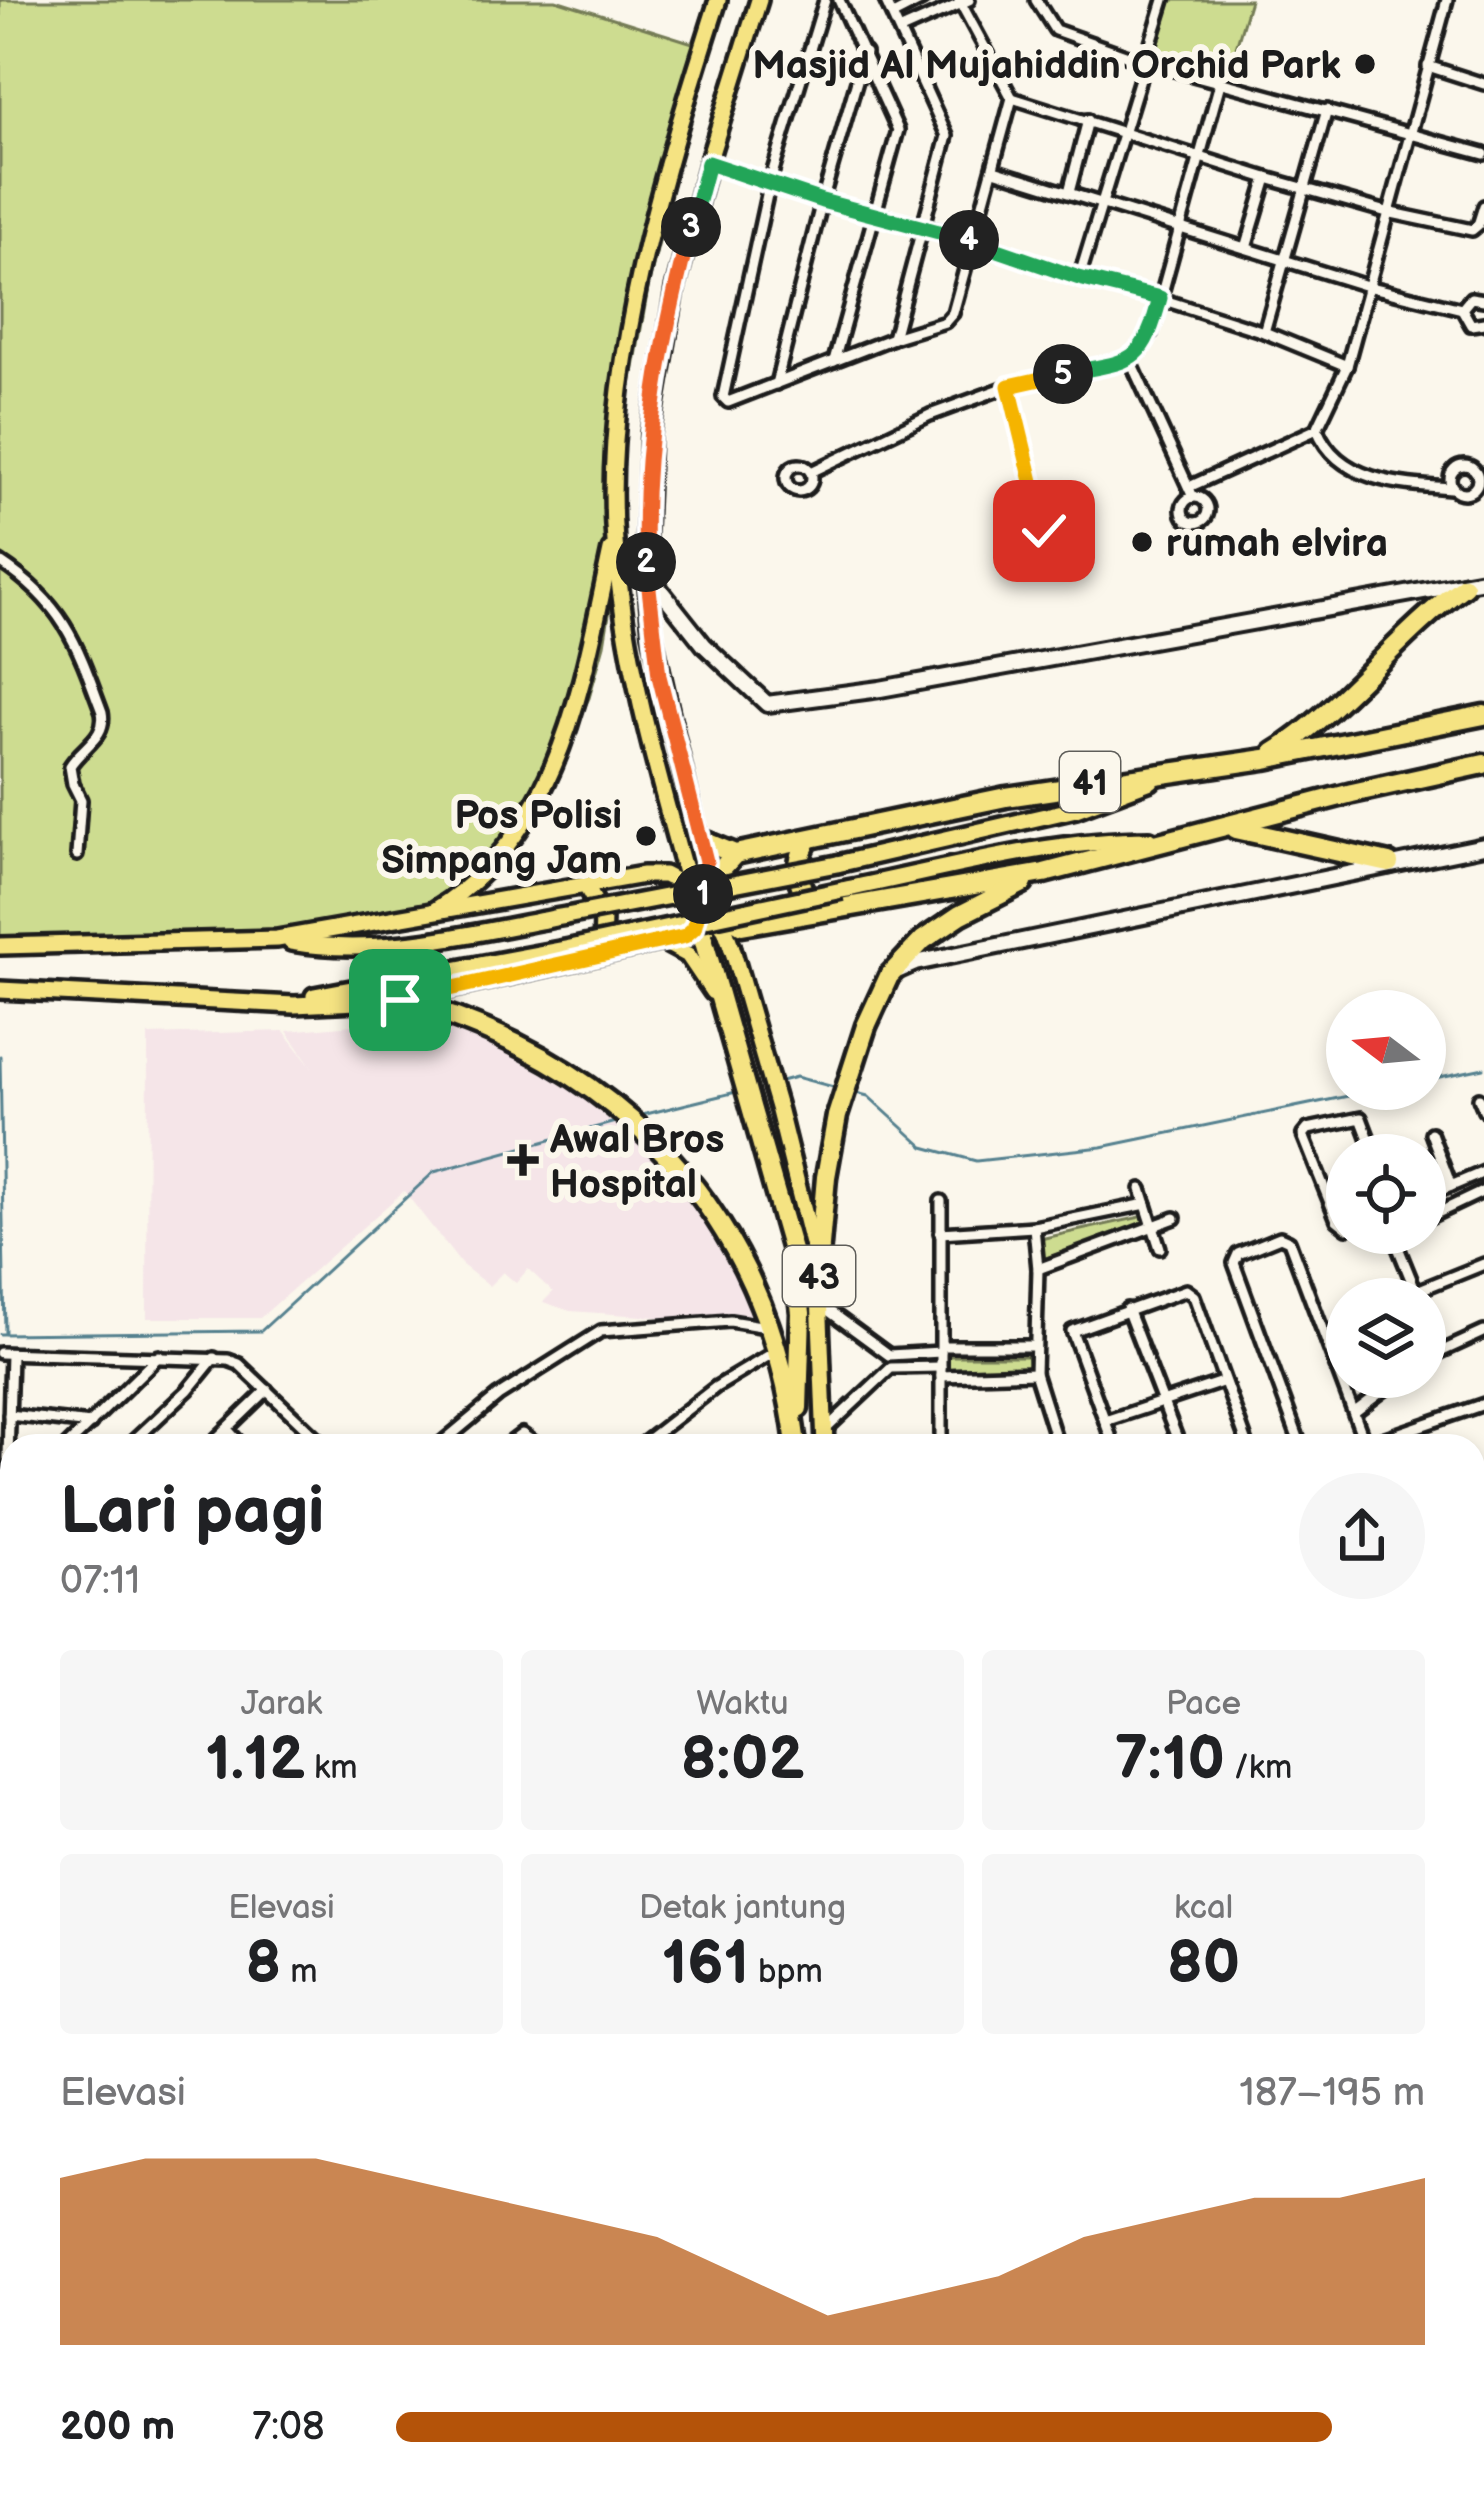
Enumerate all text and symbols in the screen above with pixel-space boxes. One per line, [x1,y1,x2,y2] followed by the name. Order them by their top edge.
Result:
[752,43,1341,90] place label: Masjid Al Mujahiddin Orchid Park
[1352,51,1378,77] marker: Masjid Al Mujahiddin Orchid Park
[661,197,721,257] pin: 3
[681,207,701,247] text: 3
[939,210,999,270] pin: 4
[959,220,979,260] text: 4
[1033,344,1093,404] pin: 5
[1053,354,1073,394] text: 5
[993,480,1095,582] pin
[1011,498,1077,564] icon: check
[1166,521,1388,568] place label: rumah elvira
[1129,529,1155,555] marker: rumah elvira
[616,532,676,592] pin: 2
[636,542,656,582] text: 2
[1060,752,1120,812] road number: 41
[381,793,622,885] place label: Pos Polisi Simpang Jam
[633,823,659,849] marker: Pos Polisi Simpang Jam
[673,864,733,924] pin: 1
[696,874,710,914] text: 1
[349,949,451,1051] pin
[367,967,433,1033] icon: arrive
[1326,990,1446,1110] north arrow
[1326,990,1446,1398] map controls
[549,1117,724,1209] place label: Awal Bros Hospital
[1326,1134,1446,1254] button: locate
[507,1144,539,1176] marker: Awal Bros Hospital
[783,1246,855,1306] road number: 43
[1326,1278,1446,1398] button: layers
[60,1473,325,1552] text: Lari pagi
[1299,1473,1425,1599] button: share
[60,1558,140,1605] text: 07:11
[241,1684,322,1724] text: Jarak
[696,1684,789,1724] text: Waktu
[1166,1684,1241,1724] text: Pace
[205,1724,305,1796] text: 1.12
[681,1724,804,1796] text: 8:02
[1115,1724,1225,1796] text: 7:10
[305,1748,358,1788] text: km
[1225,1748,1292,1788] text: /km
[228,1888,335,1928] text: Elevasi
[639,1888,846,1928] text: Detak jantung
[1174,1888,1233,1928] text: kcal
[245,1928,281,2000] text: 8
[662,1928,749,2000] text: 161
[1167,1928,1240,2000] text: 80
[281,1952,318,1992] text: m
[749,1952,823,1992] text: bpm
[60,2070,186,2117] text: Elevasi
[1240,2070,1425,2117] text: 187–195 m
[60,2404,175,2451] text: 200 m
[252,2404,325,2451] text: 7:08

